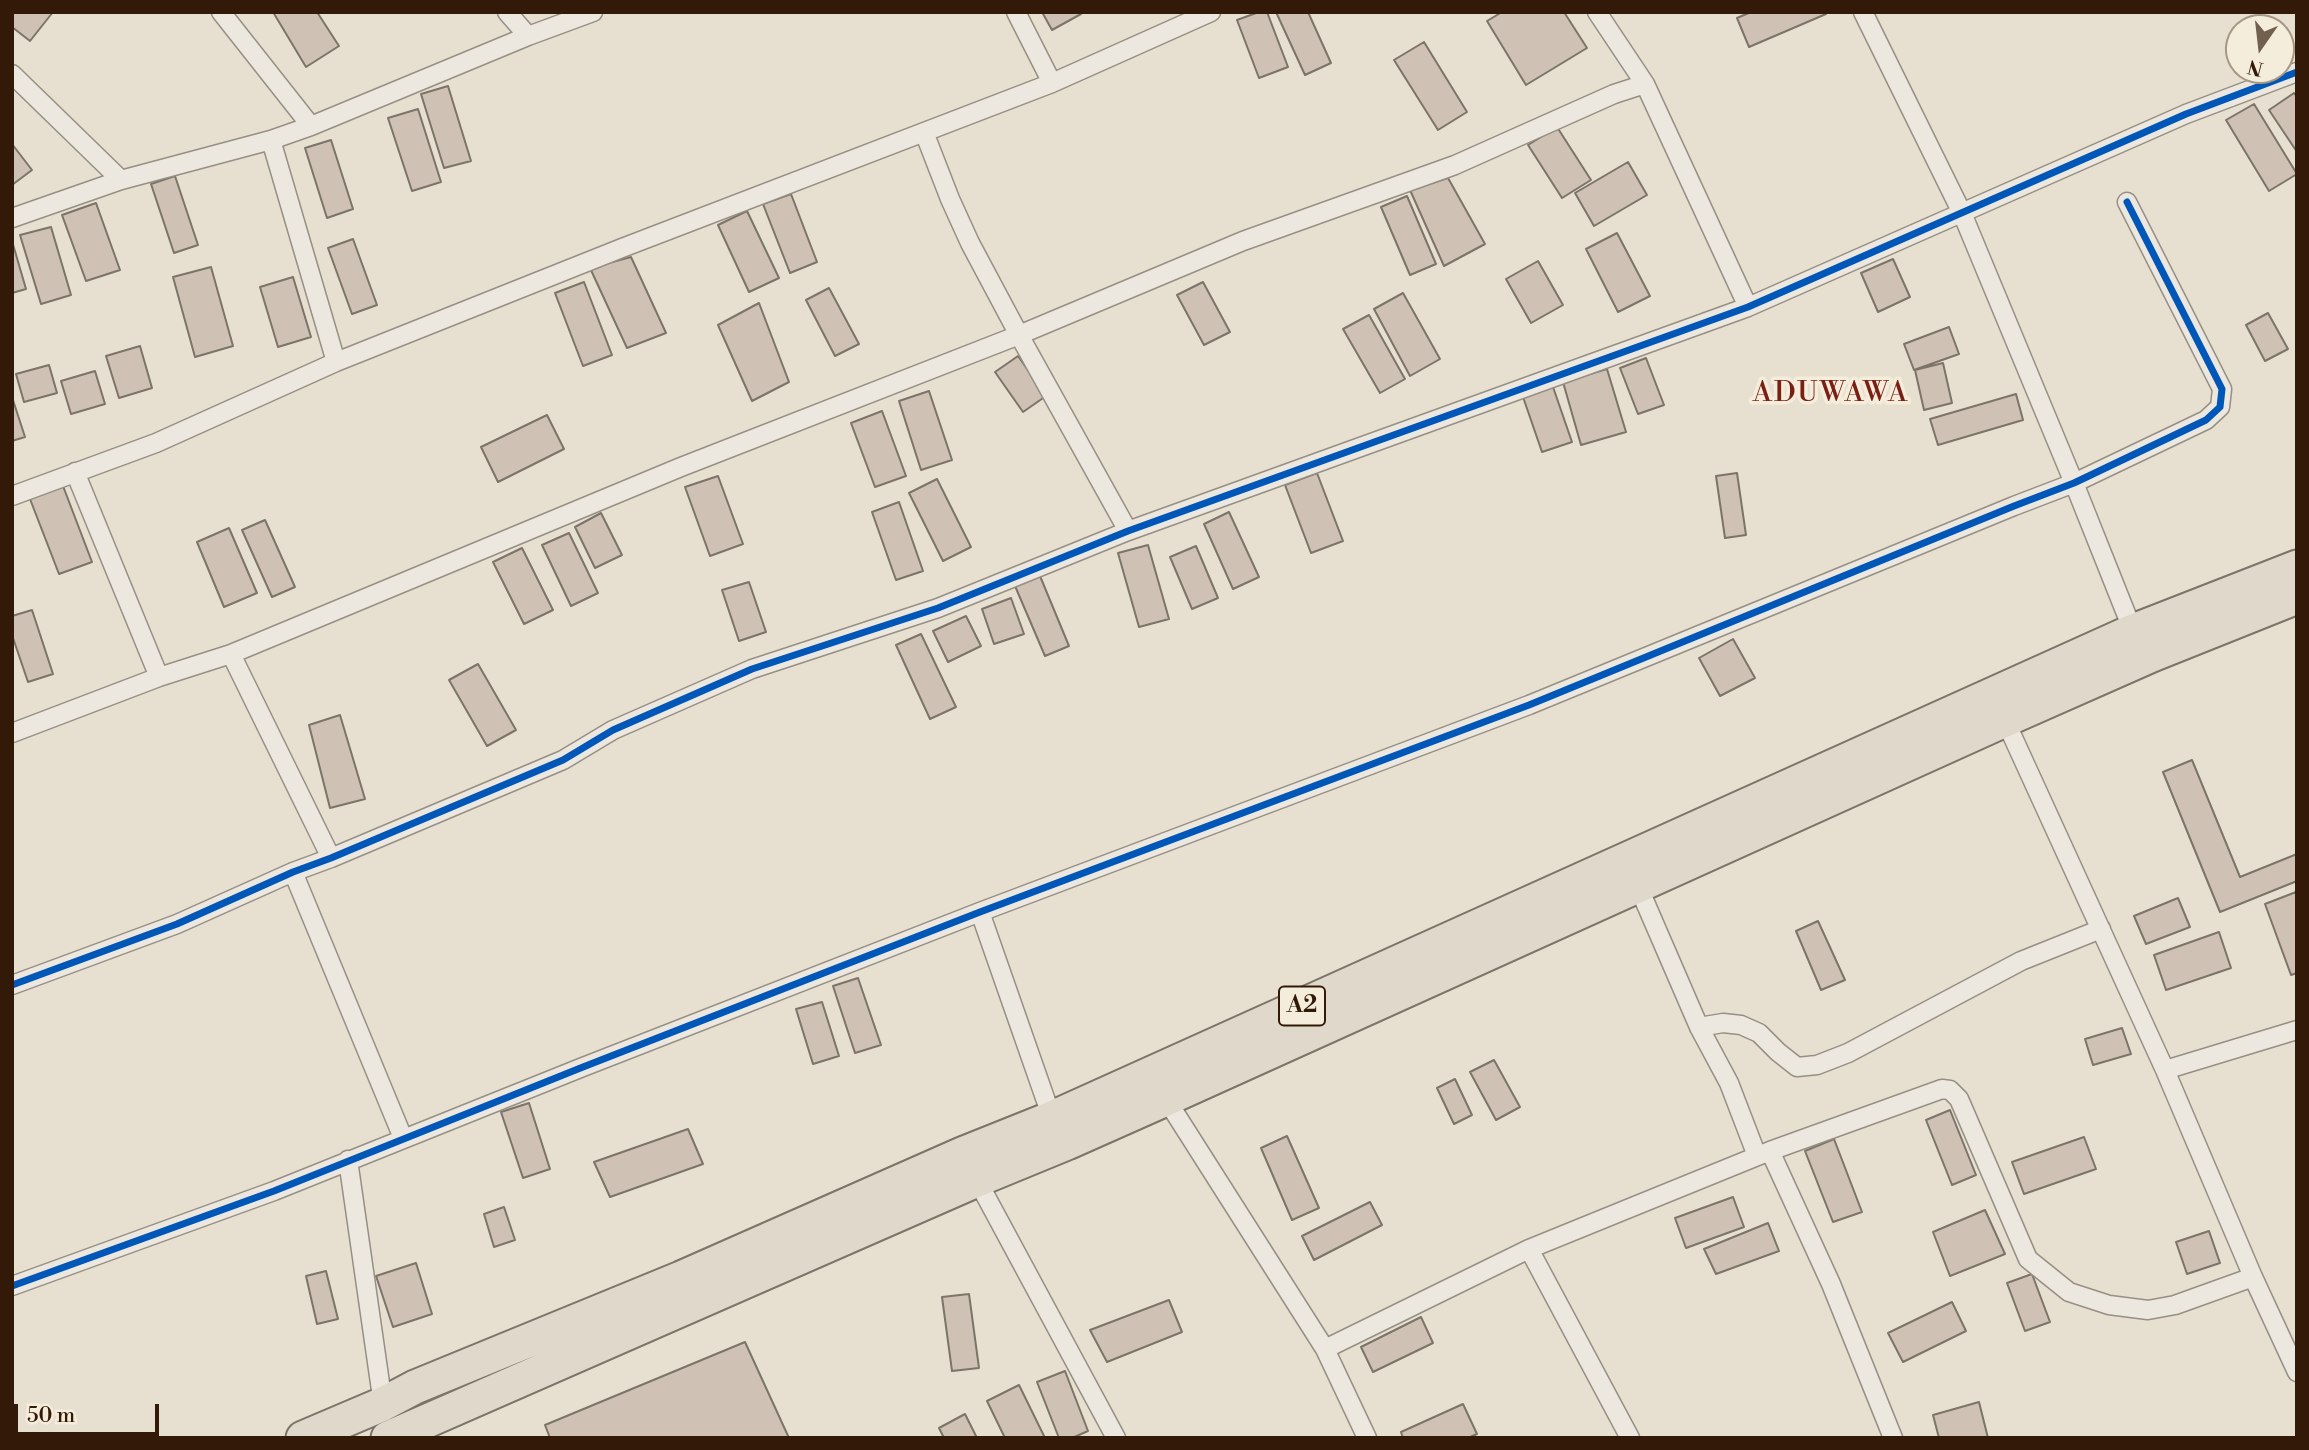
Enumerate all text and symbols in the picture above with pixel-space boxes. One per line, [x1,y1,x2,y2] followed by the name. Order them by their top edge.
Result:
[2225,14,2295,84] north arrow
[2245,54,2266,81] text: N
[1754,377,1908,411] district label: ADUWAWA
[1279,987,1325,1026] road number: A2
[18,1390,163,1434] scale bar
[27,1403,75,1429] text: 50 m

